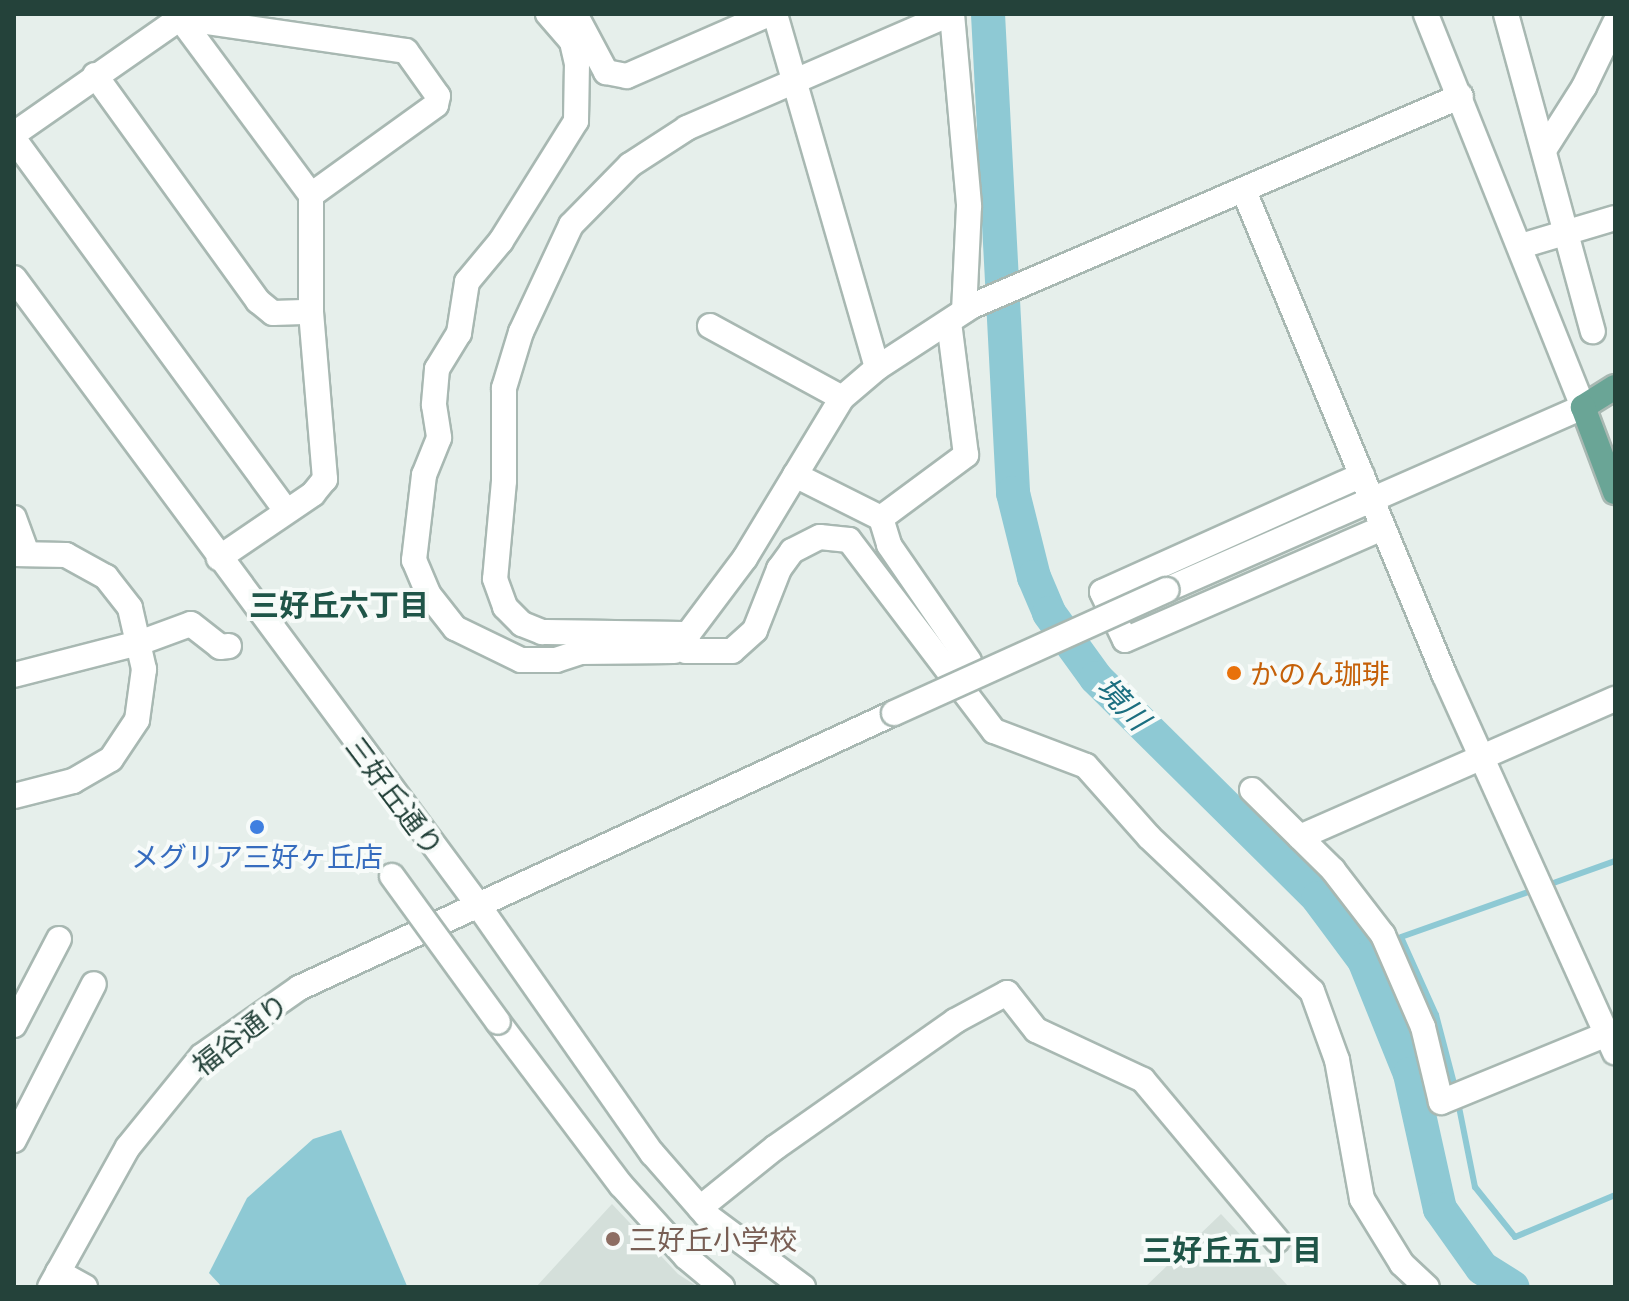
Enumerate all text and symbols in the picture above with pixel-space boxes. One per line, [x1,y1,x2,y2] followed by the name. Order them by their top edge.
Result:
[249,587,429,623] district label: 三好丘六丁目
[1250,656,1390,690] place label: かのん珈琲
[1225,664,1243,682] marker: かのん珈琲
[1089,669,1157,737] water label: 境川
[339,730,451,862] street label: 三好丘通り
[248,818,266,836] marker: メグリア三好ヶ丘店
[131,839,383,873] place label: メグリア三好ヶ丘店
[186,986,294,1082] street label: 福谷通り
[629,1222,797,1256] place label: 三好丘小学校
[604,1230,622,1248] marker: 三好丘小学校
[1142,1232,1322,1268] district label: 三好丘五丁目

